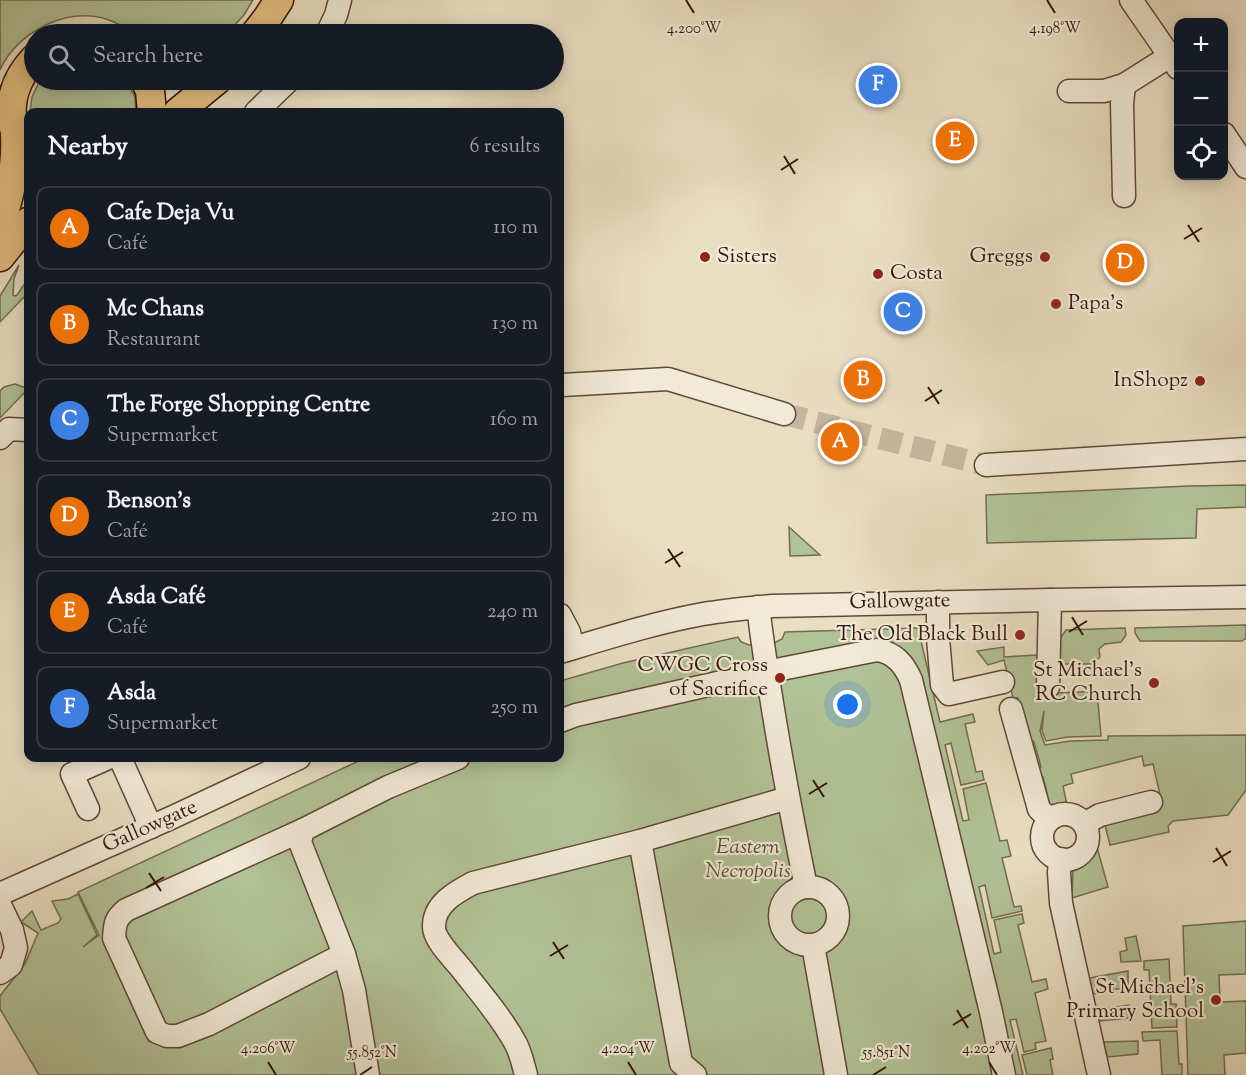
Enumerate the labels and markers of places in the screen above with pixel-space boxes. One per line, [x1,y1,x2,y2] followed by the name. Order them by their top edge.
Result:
[858,62,898,107] pin: F
[936,118,974,164] pin: E
[1106,240,1144,286] pin: D
[717,242,777,272] place label: Sisters
[970,242,1033,272] place label: Greggs
[698,250,712,264] marker: Sisters
[1038,250,1052,264] marker: Greggs
[890,259,943,289] place label: Costa
[871,267,885,281] marker: Costa
[1068,289,1123,319] place label: Papa's
[884,290,922,334] pin: C
[1049,297,1063,311] marker: Papa's
[844,358,882,403] pin: B
[1113,366,1188,396] place label: InShopz
[1193,374,1207,388] marker: InShopz
[820,420,860,464] pin: A
[836,620,1008,650] place label: The Old Black Bull
[1013,628,1027,642] marker: The Old Black Bull
[637,651,768,705] place label: CWGC Cross of Sacrifice
[1033,656,1142,710] place label: St Michael's RC Church
[773,671,787,685] marker: CWGC Cross of Sacrifice
[1147,676,1161,690] marker: St Michael's RC Church
[1066,973,1204,1027] place label: St Michael's Primary School
[1209,993,1223,1007] marker: St Michael's Primary School

